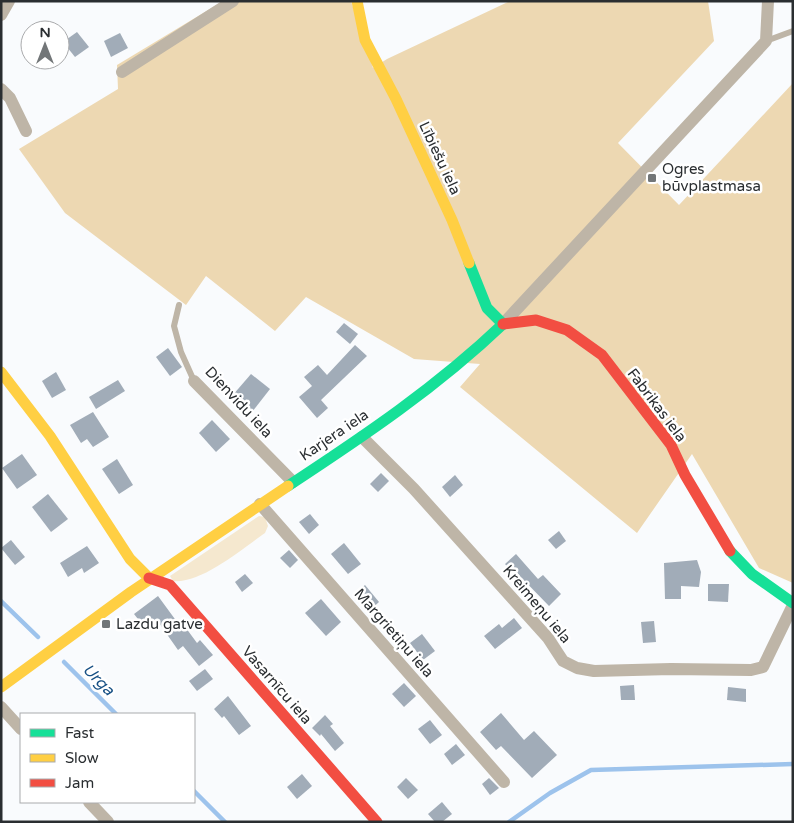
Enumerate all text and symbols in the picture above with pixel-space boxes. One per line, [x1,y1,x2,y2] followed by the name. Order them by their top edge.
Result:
[20,20,70,70] north arrow
[39,24,51,41] text: N
[415,119,465,197] street label: Lībiešu iela
[662,160,761,195] place label: Ogres būvplastmasa
[646,172,658,184] marker: Ogres būvplastmasa
[201,363,277,441] street label: Dienvidu iela
[624,365,690,445] street label: Fabrikas iela
[296,405,372,465] street label: Karjera iela
[499,561,575,647] street label: Kreimeņu iela
[351,585,437,681] street label: Margrietiņu iela
[116,615,203,633] place label: Lazdu gatve
[100,618,112,630] marker: Lazdu gatve
[238,642,316,728] street label: Vasarnīcu iela
[78,660,119,701] water label: Urga
[20,713,195,803] legend
[65,724,95,742] text: Fast
[65,749,99,767] text: Slow
[65,774,94,792] text: Jam

